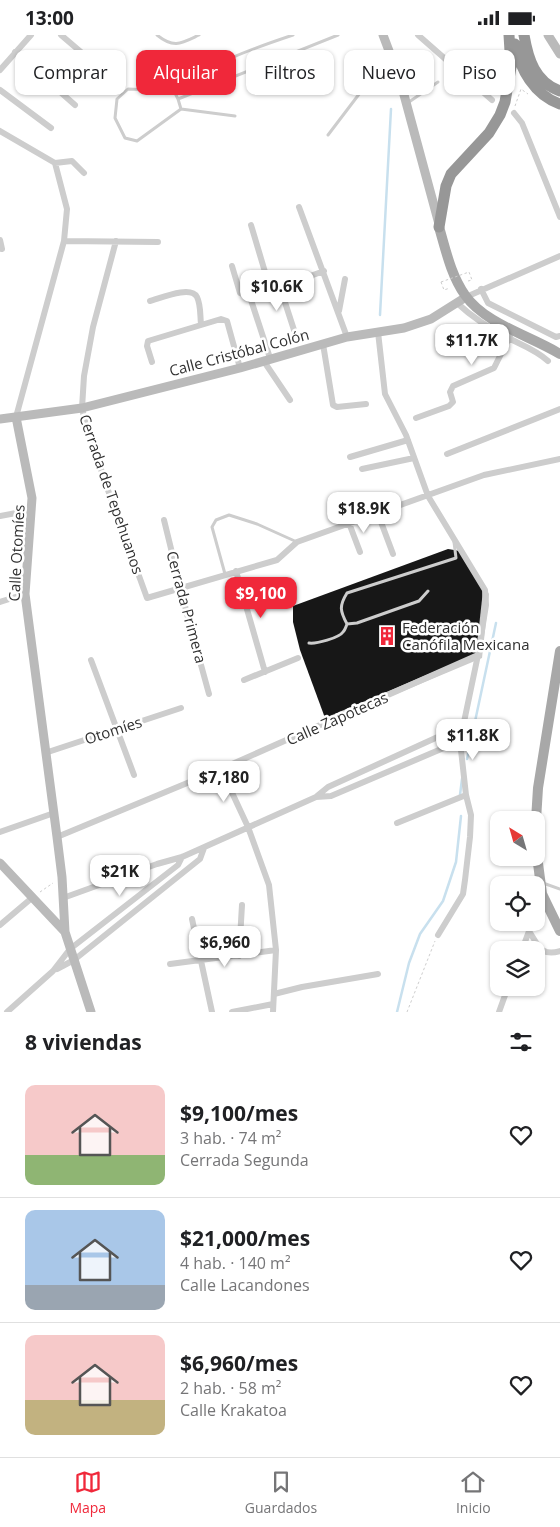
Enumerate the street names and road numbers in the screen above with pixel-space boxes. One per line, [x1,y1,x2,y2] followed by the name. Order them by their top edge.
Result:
[167,324,311,380] street label: Calle Cristóbal Colón
[75,411,149,577] street label: Cerrada de Tepehuanos
[3,504,29,602] street label: Calle Otomíes
[162,549,212,665] street label: Cerrada Primera
[283,687,391,749] street label: Calle Zapotecas
[82,711,144,749] street label: Otomíes

